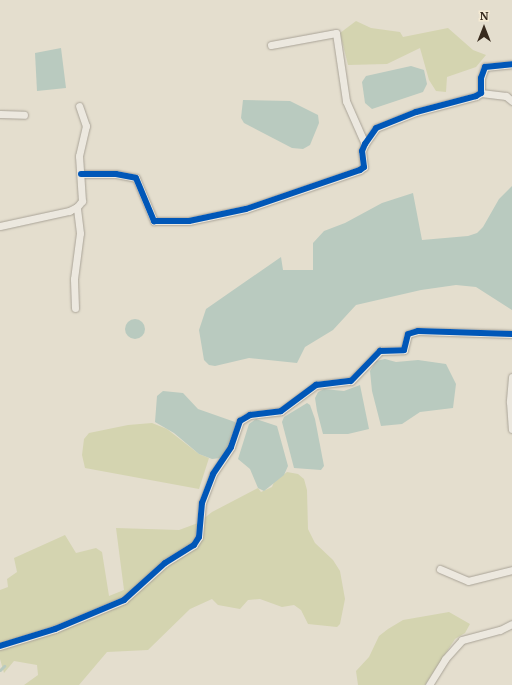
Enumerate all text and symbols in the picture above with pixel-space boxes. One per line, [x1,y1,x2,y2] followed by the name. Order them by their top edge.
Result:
[464,8,504,48] north arrow
[480,9,488,23] text: N

